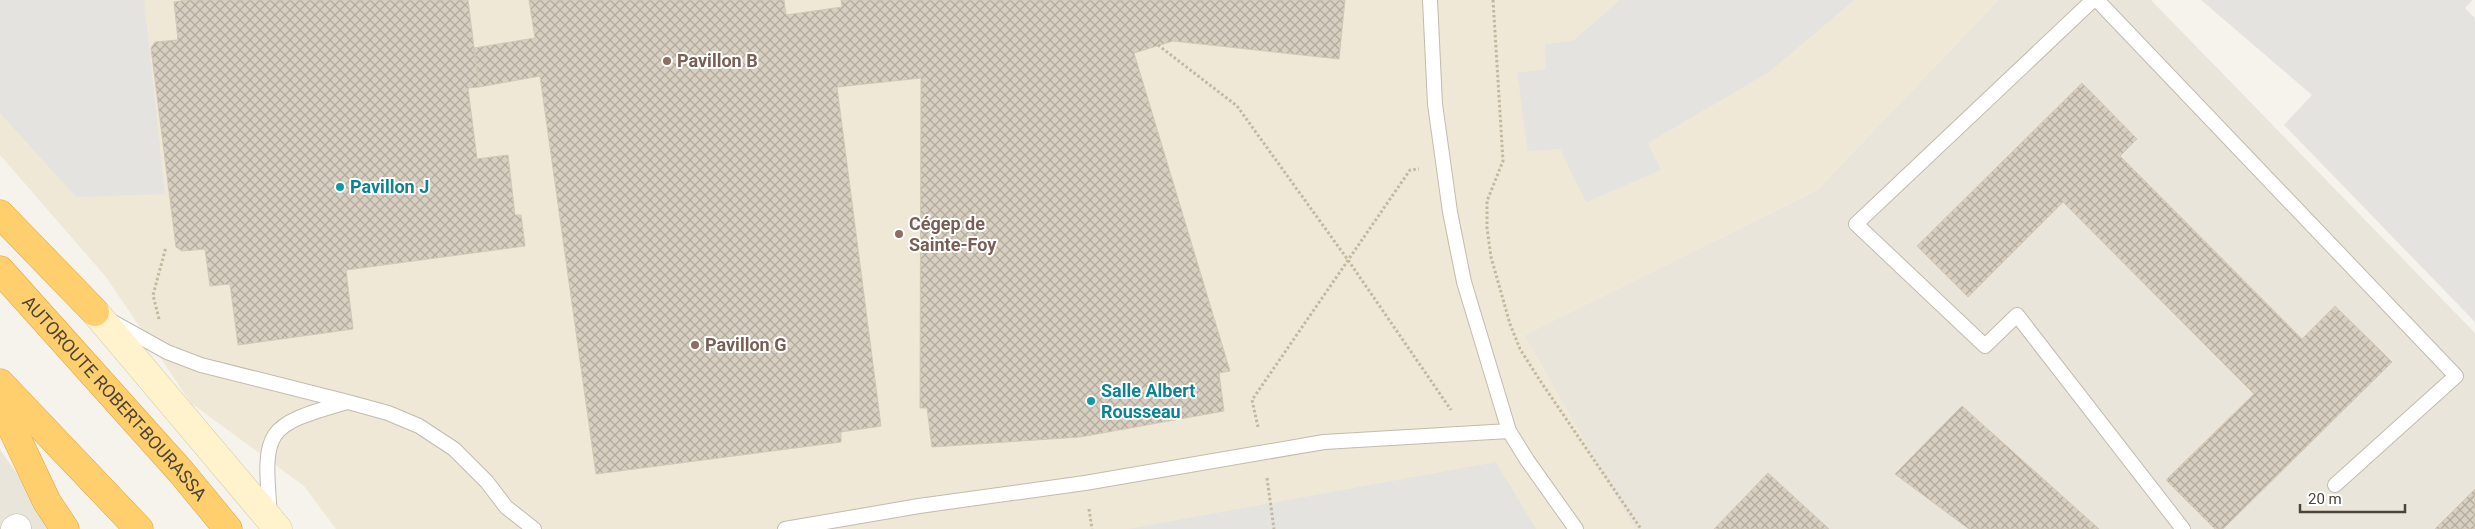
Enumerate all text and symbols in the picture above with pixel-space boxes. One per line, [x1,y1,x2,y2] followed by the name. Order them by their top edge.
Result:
[677,50,758,71] place label: Pavillon B
[661,55,673,67] marker: Pavillon B
[350,176,429,197] place label: Pavillon J
[334,181,346,193] marker: Pavillon J
[909,213,997,255] place label: Cégep de Sainte-Foy
[893,228,905,240] marker: Cégep de Sainte-Foy
[18,291,212,505] street label: AUTOROUTE ROBERT-BOURASSA
[705,334,786,355] place label: Pavillon G
[689,339,701,351] marker: Pavillon G
[1101,380,1195,422] place label: Salle Albert Rousseau
[1085,395,1097,407] marker: Salle Albert Rousseau
[2300,482,2405,514] scale bar
[2308,490,2342,508] text: 20 m

